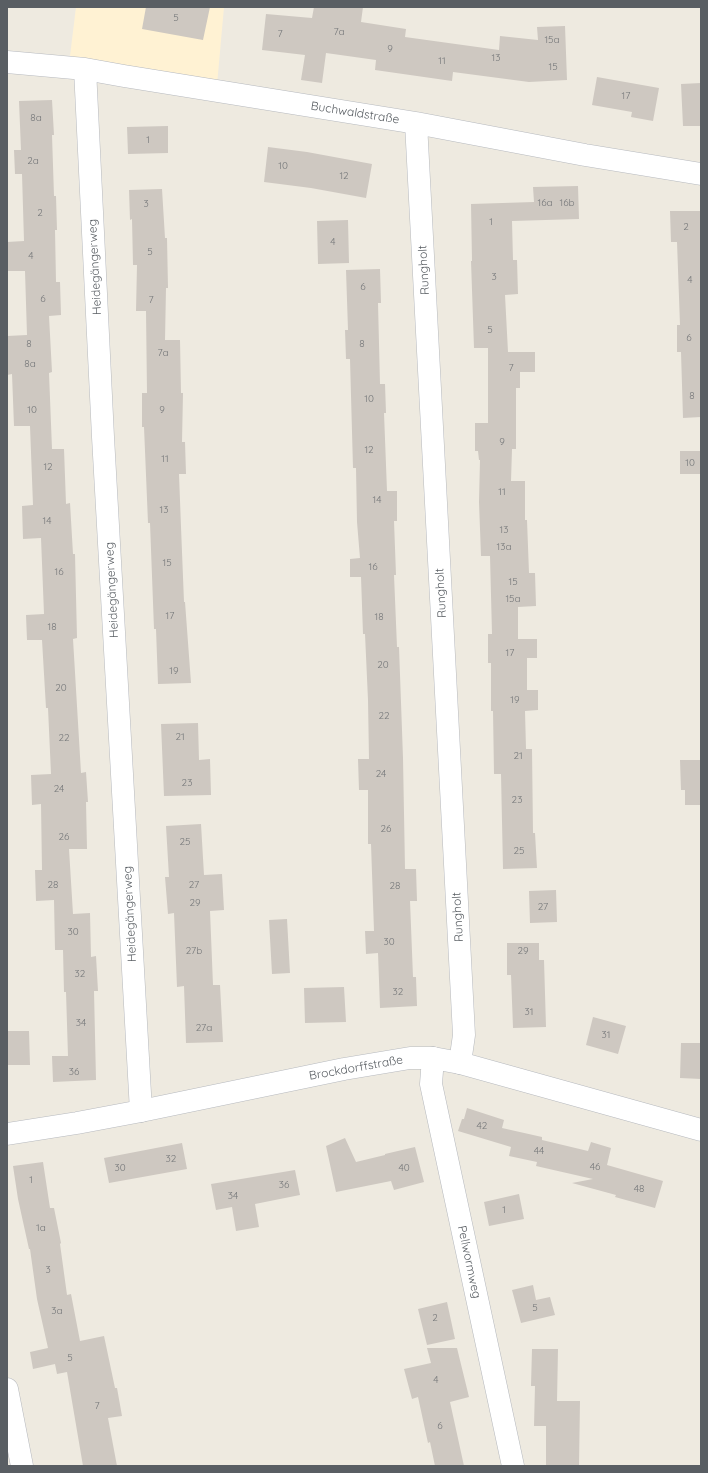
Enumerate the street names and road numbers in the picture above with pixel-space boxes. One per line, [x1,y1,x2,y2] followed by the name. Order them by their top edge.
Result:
[310,99,400,127] street label: Buchwaldstraße
[85,219,105,315] street label: Heidegängerweg
[416,245,432,295] street label: Rungholt
[102,542,122,638] street label: Heidegängerweg
[433,568,449,618] street label: Rungholt
[120,866,140,962] street label: Heidegängerweg
[450,892,466,942] street label: Rungholt
[308,1053,404,1083] street label: Brockdorffstraße
[454,1224,484,1300] street label: Pellwormweg

